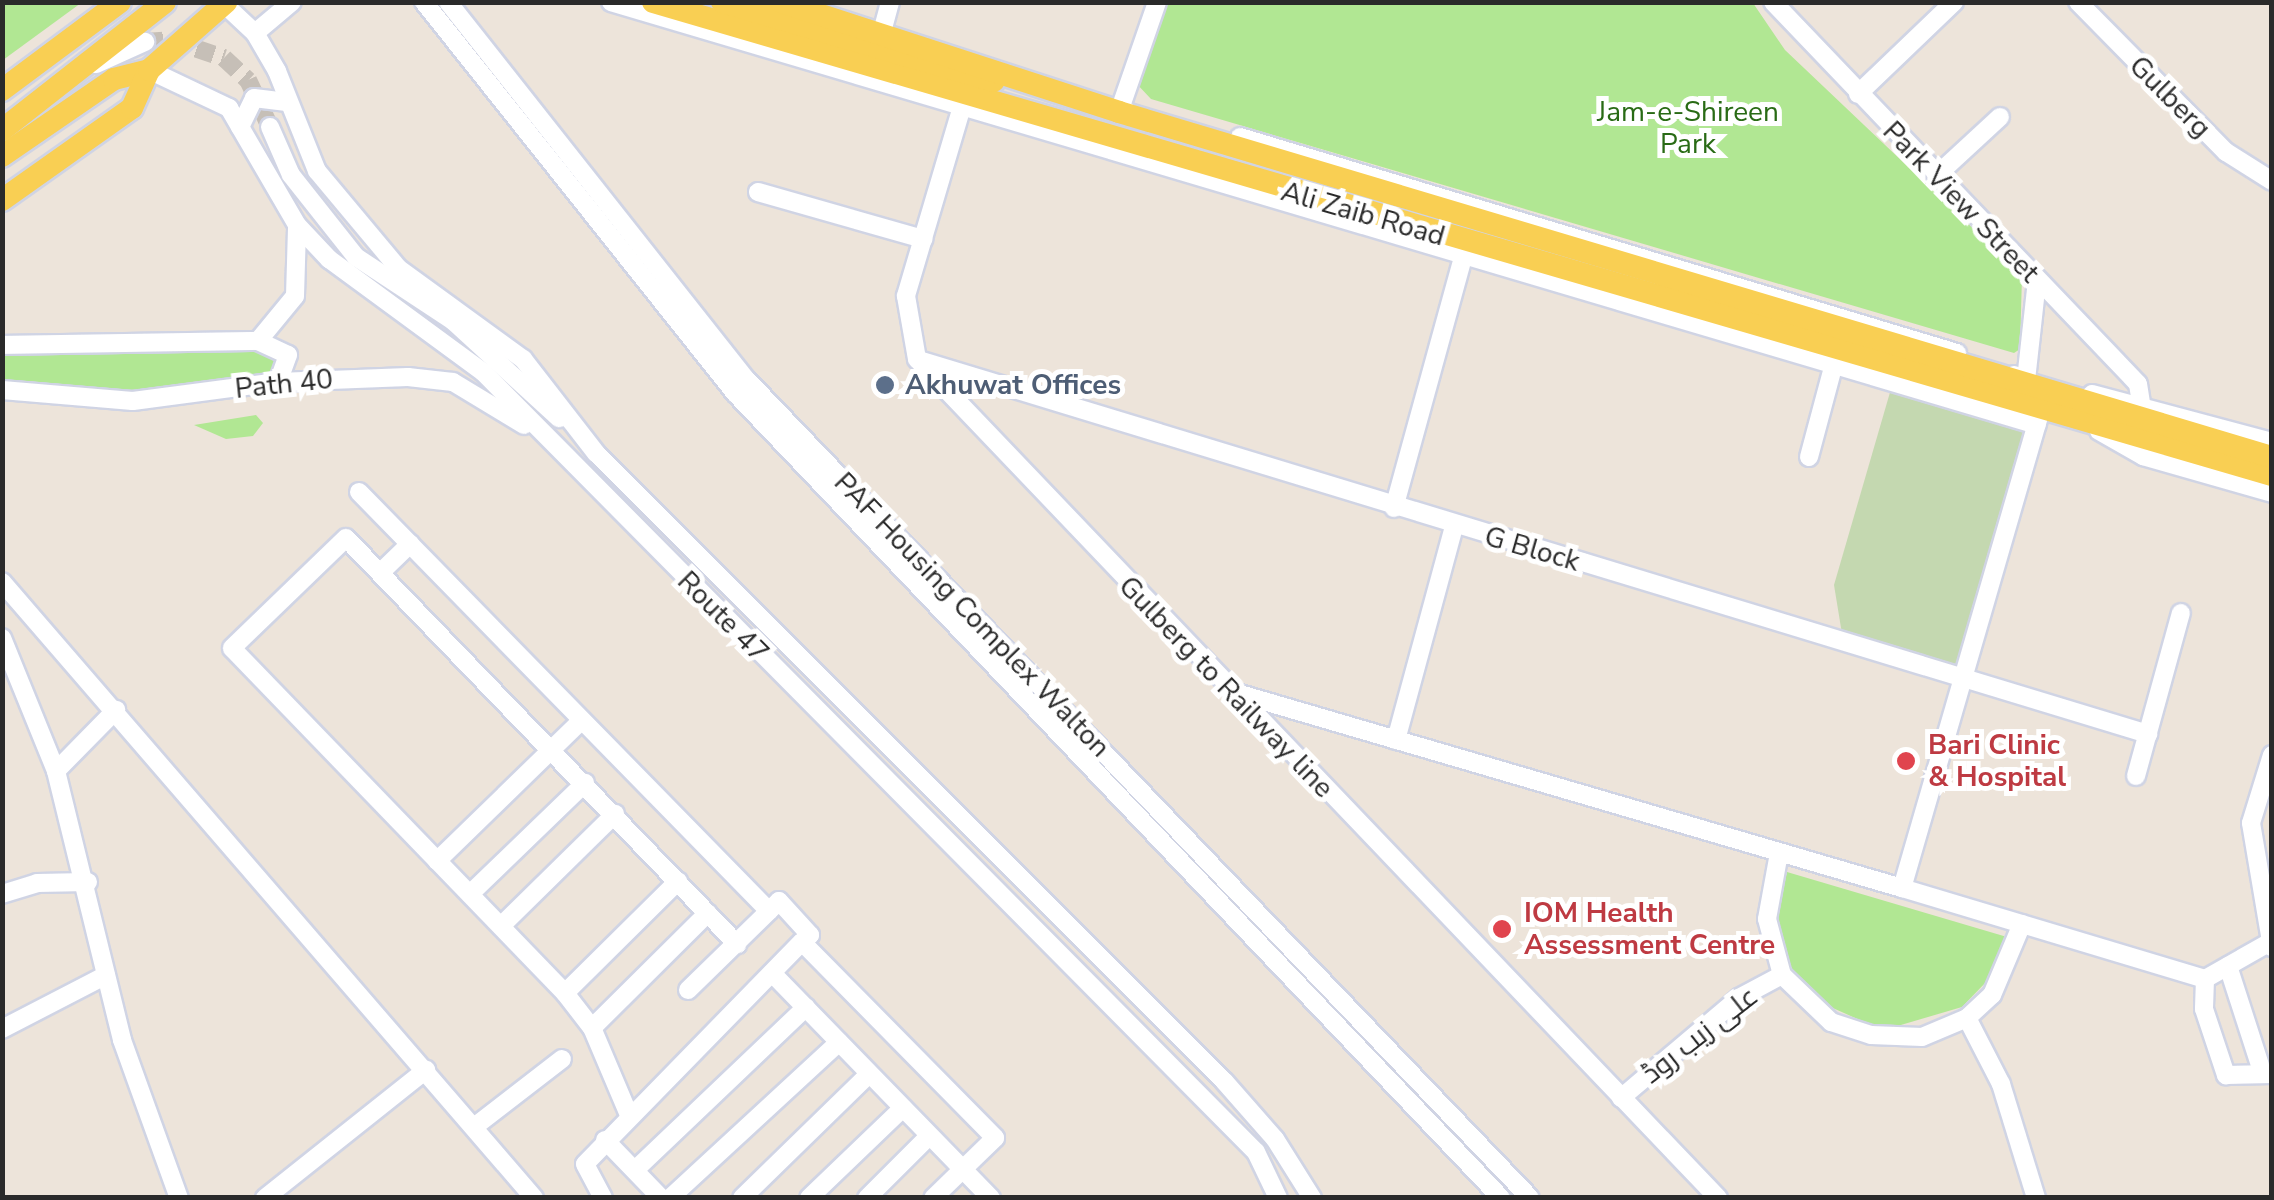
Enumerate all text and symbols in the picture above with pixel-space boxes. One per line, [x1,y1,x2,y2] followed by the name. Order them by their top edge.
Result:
[2122,49,2218,145] street label: Gulberg
[1597,95,1779,161] park label: Jam-e-Shireen Park
[1876,115,2046,289] street label: Park View Street
[1277,175,1449,253] street label: Ali Zaib Road
[233,362,335,406] street label: Path 40
[905,368,1121,402] place label: Akhuwat Offices
[874,374,896,396] marker: Akhuwat Offices
[827,466,1117,764] street label: PAF Housing Complex Walton
[1481,519,1583,579] street label: G Block
[670,564,776,670] street label: Route 47
[1112,569,1340,805] street label: Gulberg to Railway line
[1928,728,2066,794] place label: Bari Clinic & Hospital
[1893,748,1919,774] marker: Bari Clinic & Hospital
[1524,896,1775,962] place label: IOM Health Assessment Centre
[1489,916,1515,942] marker: IOM Health Assessment Centre
[1635,979,1765,1091] street label: علی زیب روڈ

